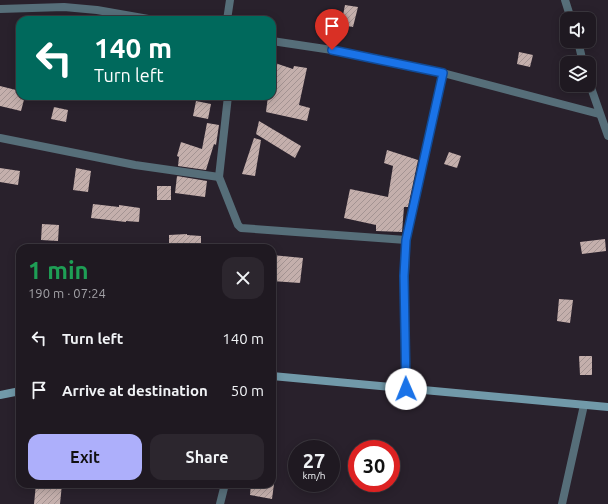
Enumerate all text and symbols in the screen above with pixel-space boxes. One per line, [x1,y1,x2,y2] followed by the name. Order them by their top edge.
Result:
[315,9,349,50] pin
[560,12,596,92] map controls
[560,12,596,48] button: sound
[321,15,343,37] icon: arrive
[28,32,80,84] icon: left
[94,32,172,63] text: 140 m
[560,56,596,92] button: layers
[94,65,164,85] text: Turn left
[28,257,89,284] text: 1 min
[222,257,264,299] button: close
[28,286,106,300] text: 190 m · 07:24
[28,327,50,349] icon: left
[62,330,123,347] text: Turn left
[222,330,264,347] text: 140 m
[385,368,427,410] position arrow
[28,379,50,401] icon: arrive
[62,382,208,399] text: Arrive at destination
[231,382,264,399] text: 50 m
[28,434,142,480] button: Exit
[150,434,264,480] button: Share
[348,440,400,492] speed limit sign: 30
[303,449,325,472] text: 27
[302,470,326,481] text: km/h

